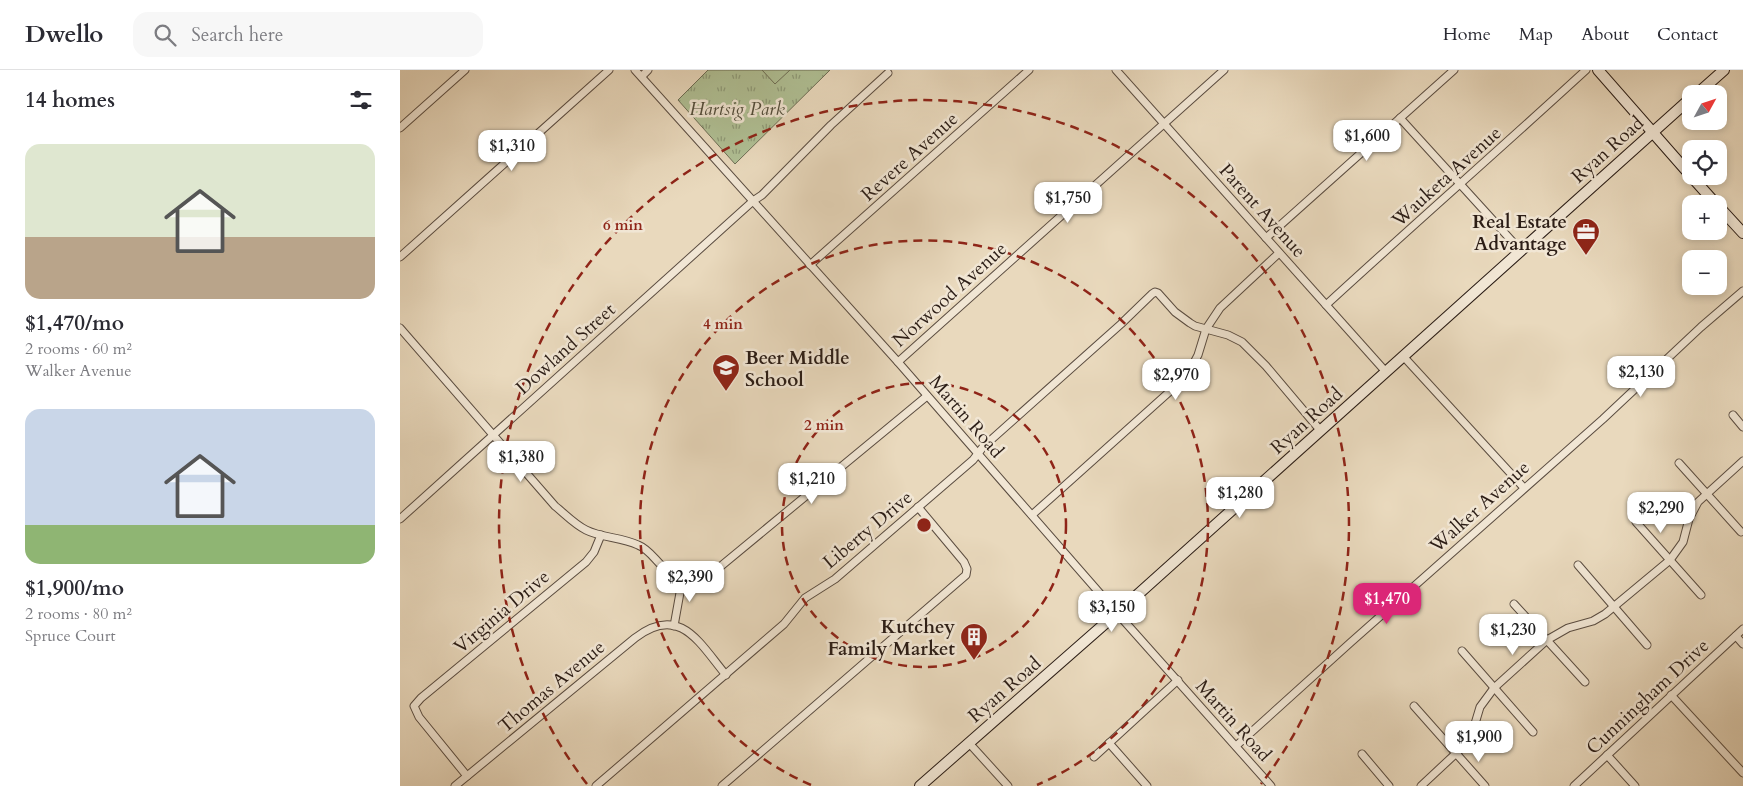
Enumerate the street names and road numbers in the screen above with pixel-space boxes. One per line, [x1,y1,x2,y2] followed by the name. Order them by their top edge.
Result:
[856,106,964,207] street label: Revere Avenue
[1566,110,1649,189] street label: Ryan Road
[1385,120,1507,234] street label: Wauketa Avenue
[1213,158,1312,263] street label: Parent Avenue
[887,236,1013,353] street label: Norwood Avenue
[510,297,621,400] street label: Dowland Street
[923,370,1010,464] street label: Martin Road
[1265,381,1348,460] street label: Ryan Road
[1423,455,1535,559] street label: Walker Avenue
[817,485,918,575] street label: Liberty Drive
[448,564,555,660] street label: Virginia Drive
[1581,633,1715,760] street label: Cunningham Drive
[493,634,611,739] street label: Thomas Avenue
[963,651,1047,729] street label: Ryan Road
[1189,674,1277,767] street label: Martin Road

